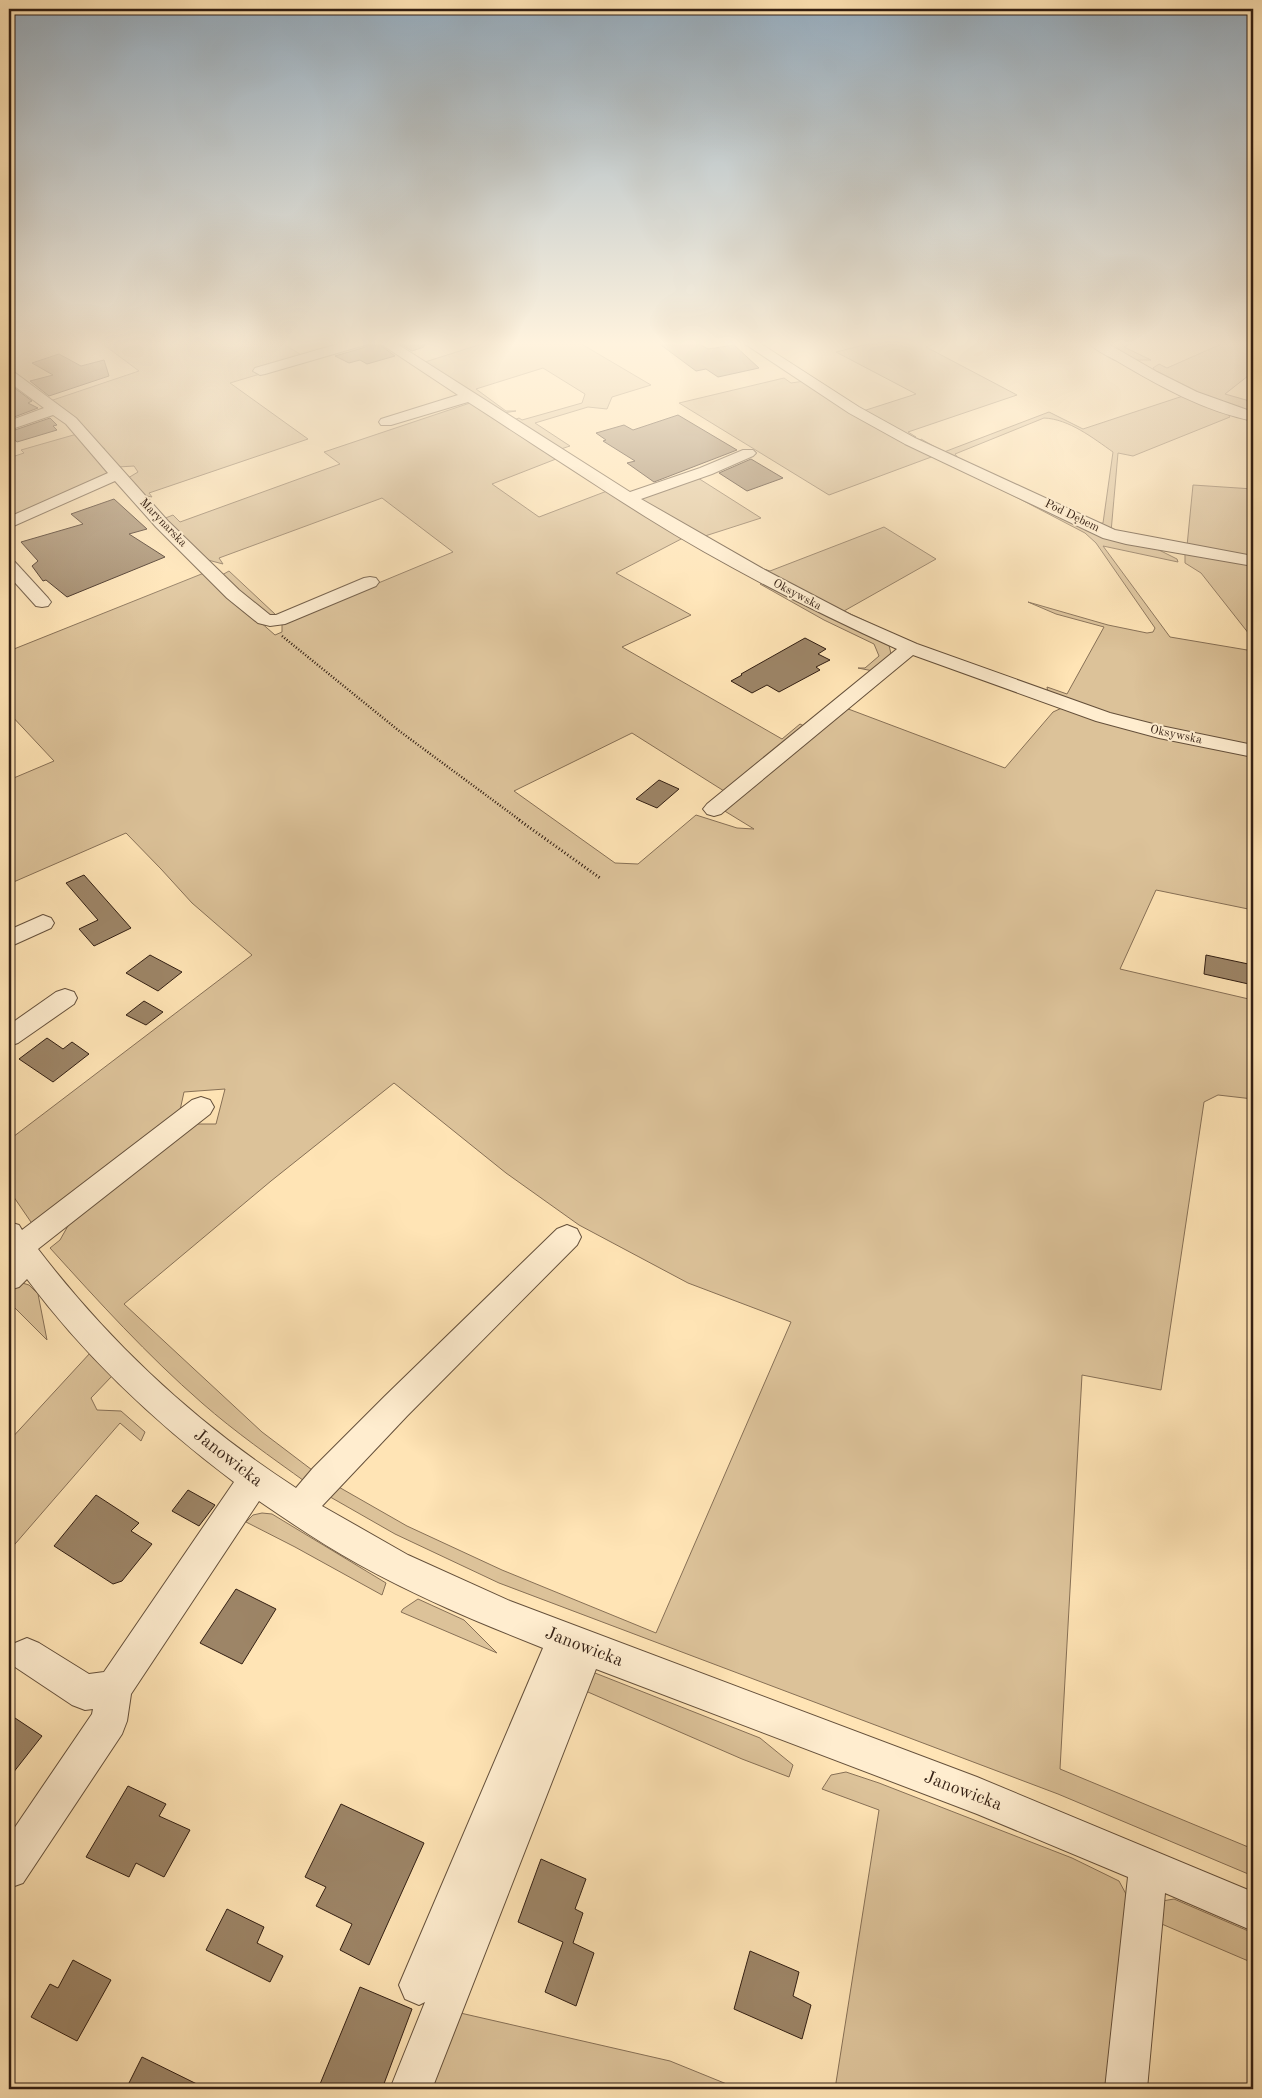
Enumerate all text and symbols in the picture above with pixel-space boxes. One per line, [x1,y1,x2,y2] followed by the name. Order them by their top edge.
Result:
[137,497,189,550] street label: Marynarska
[1043,498,1102,535] street label: Pod Dębem
[771,577,823,613] street label: Oksywska
[1149,724,1203,746] street label: Oksywska
[190,1426,266,1490] street label: Janowicka
[543,1624,626,1670] street label: Janowicka
[922,1768,1005,1814] street label: Janowicka

